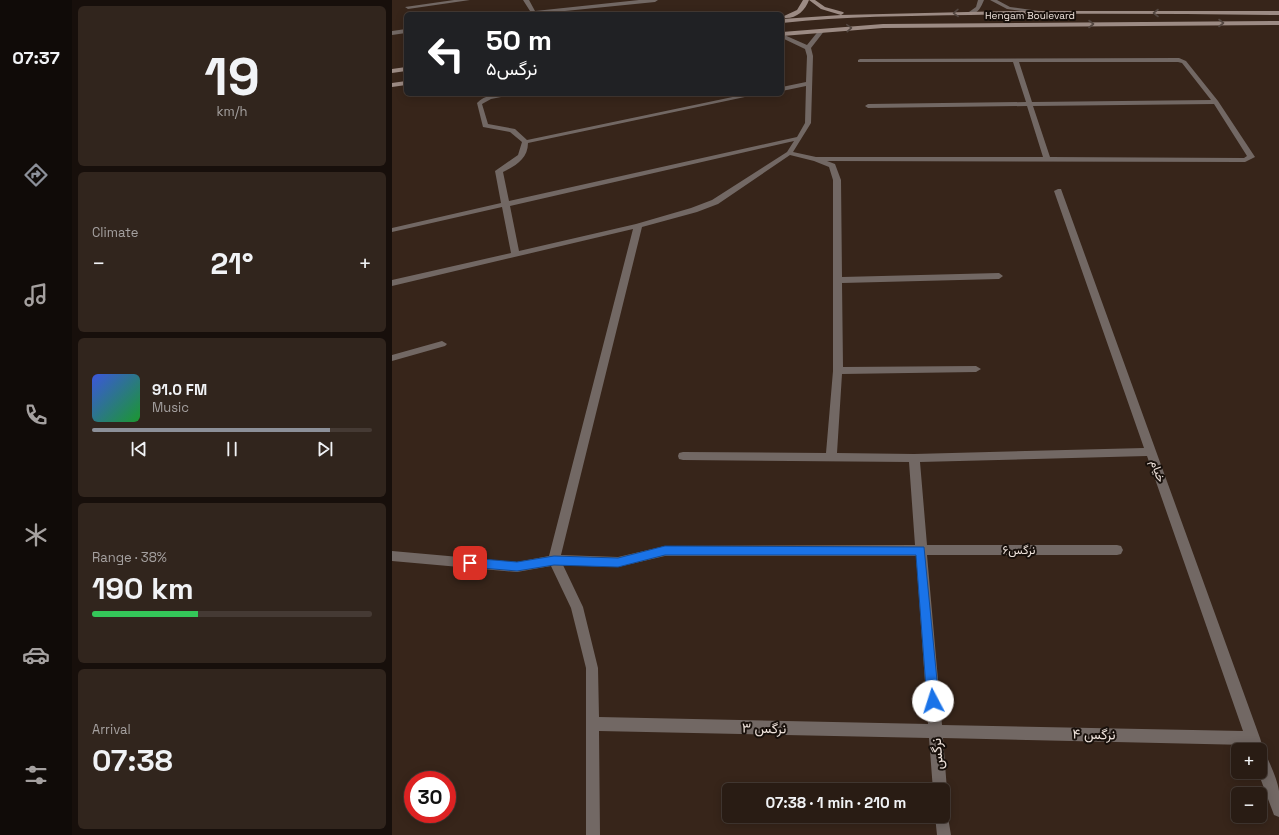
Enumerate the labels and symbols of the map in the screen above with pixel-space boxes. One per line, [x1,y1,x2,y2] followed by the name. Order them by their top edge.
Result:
[1153,8,1159,17] one-way arrow
[953,9,959,17] one-way arrow
[985,9,1075,22] street label: Hengam Boulevard
[1218,19,1224,27] one-way arrow
[1088,20,1094,28] one-way arrow
[846,24,852,33] one-way arrow
[1147,458,1169,484] street label: خیام
[1003,542,1035,558] street label: نرگس۶
[453,546,487,580] pin
[912,680,954,722] position arrow
[742,719,786,737] street label: نرگس ۳
[1072,725,1116,743] street label: نرگس ۴
[927,737,947,771] street label: نرگس
[404,771,456,823] speed limit sign: 30

